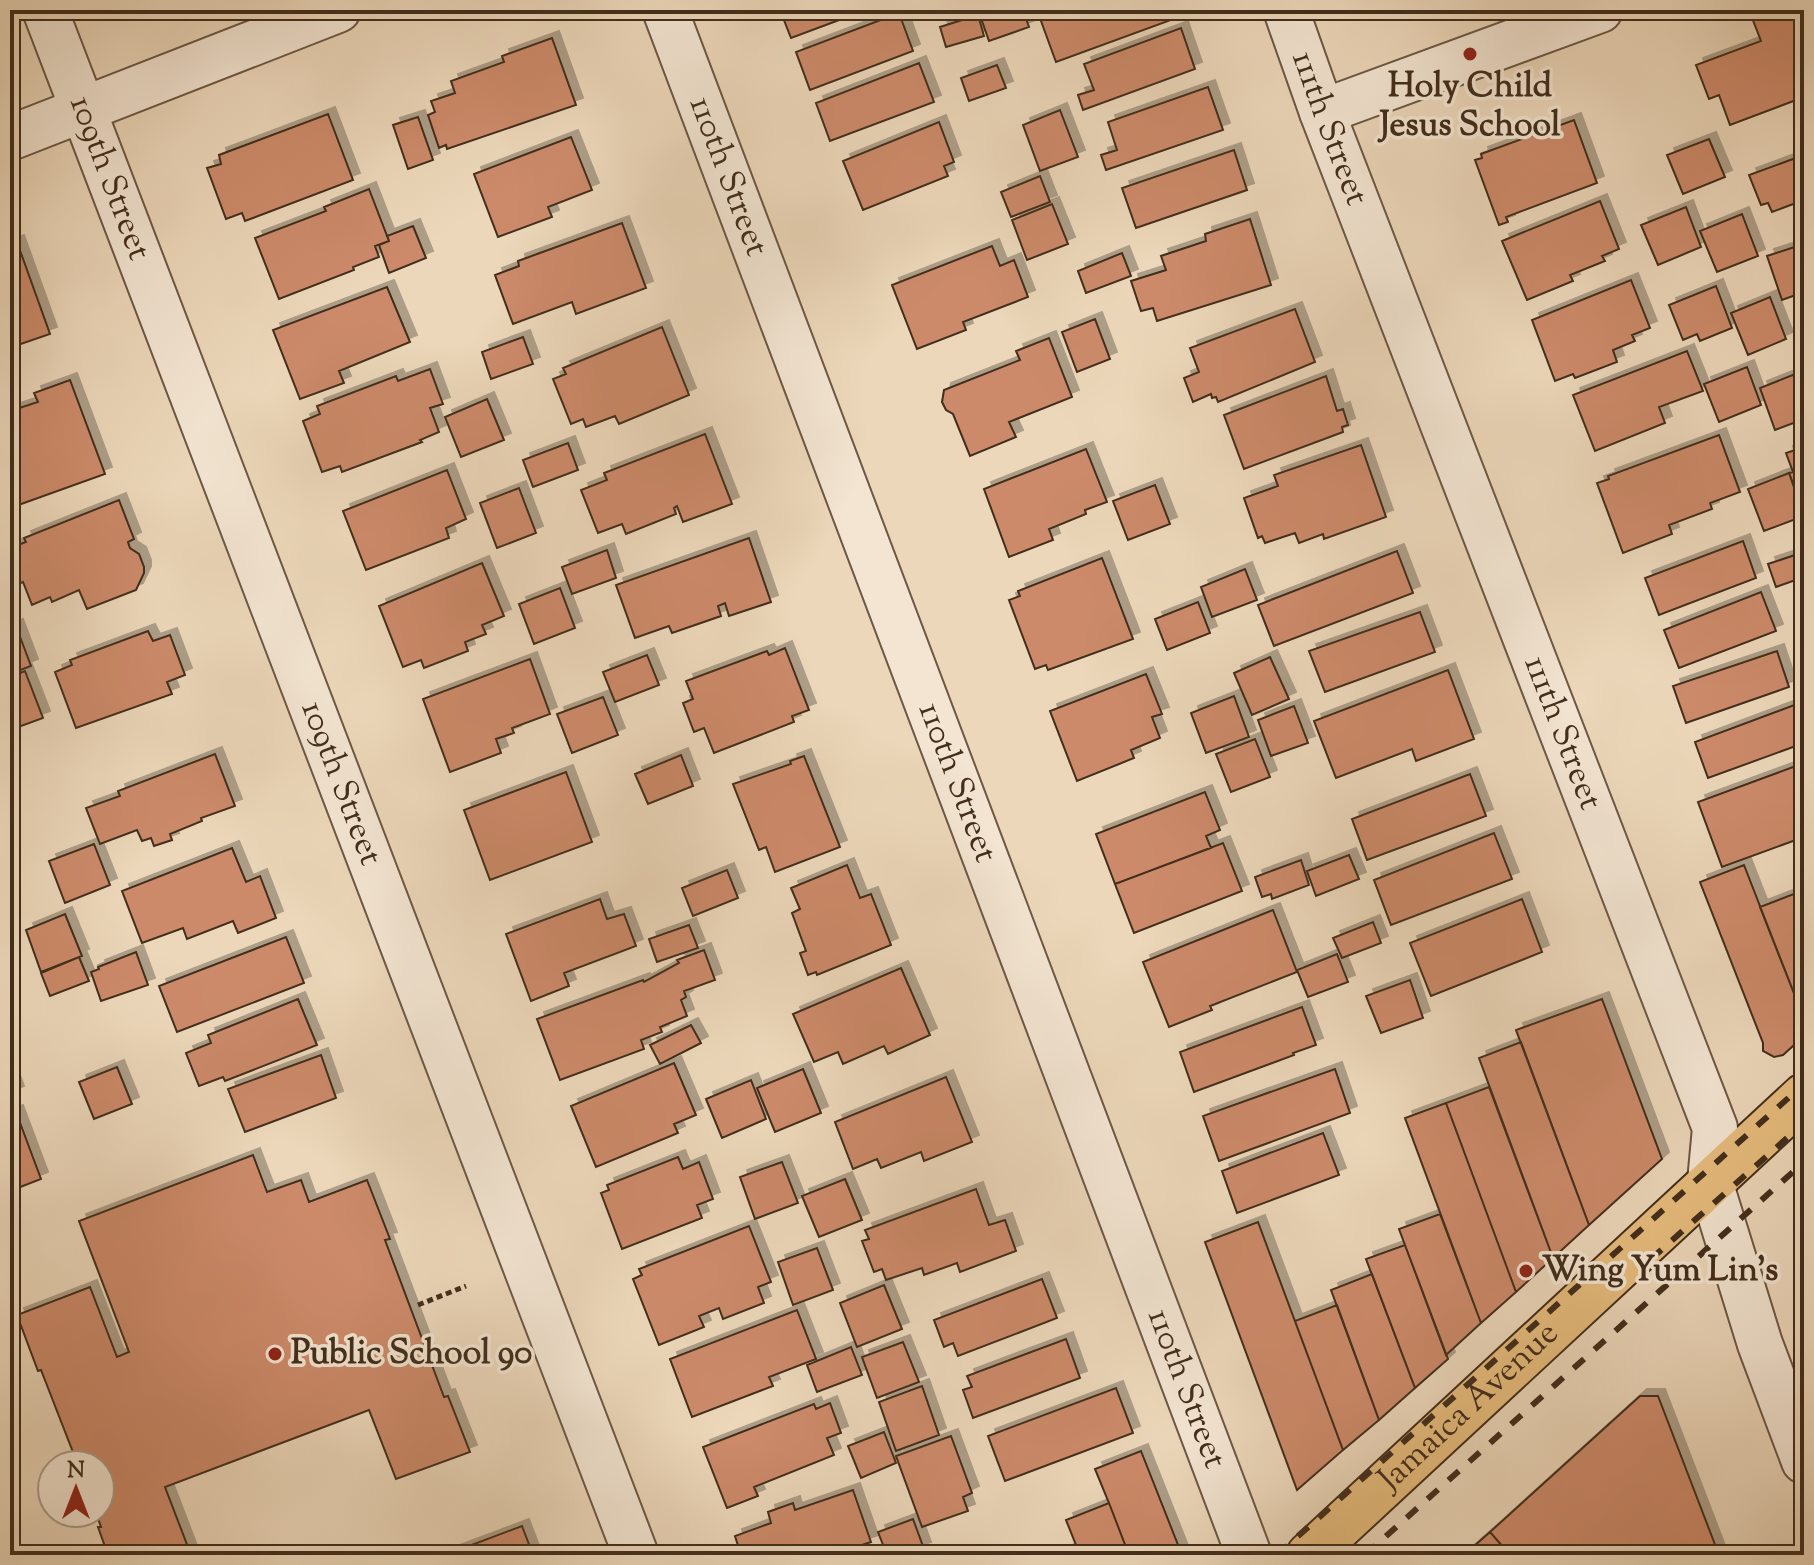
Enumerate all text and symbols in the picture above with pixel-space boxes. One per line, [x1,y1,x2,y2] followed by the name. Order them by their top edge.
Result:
[1278,45,1381,213] street label: 111th Street
[1461,45,1479,63] marker: Holy Child Jesus School
[1377,63,1561,151] place label: Holy Child Jesus School
[56,89,163,268] street label: 109th Street
[675,90,781,264] street label: 110th Street
[1510,649,1614,817] street label: 111th Street
[287,694,395,873] street label: 109th Street
[905,696,1010,870] street label: 110th Street
[1542,1247,1778,1296] place label: Wing Yum Lin's
[1517,1262,1535,1280] marker: Wing Yum Lin's
[1134,1302,1239,1476] street label: 110th Street
[1366,1310,1570,1505] street label: Jamaica Avenue
[291,1330,532,1379] place label: Public School 90
[266,1345,284,1363] marker: Public School 90
[36,1449,116,1529] north arrow
[67,1456,85,1488] text: N

